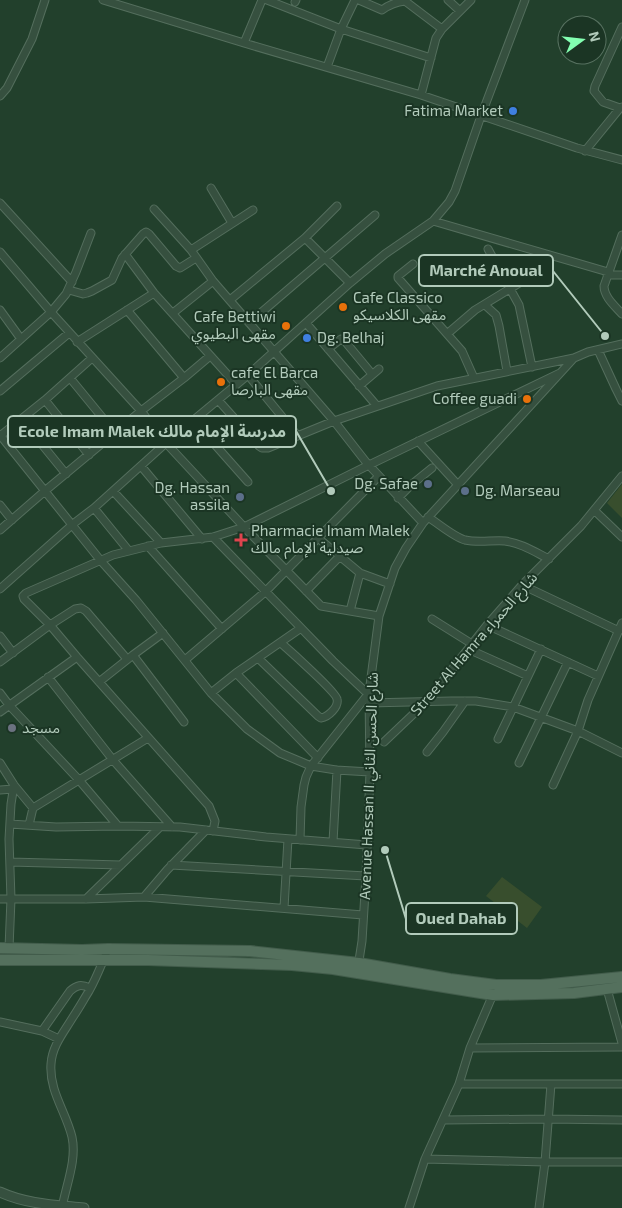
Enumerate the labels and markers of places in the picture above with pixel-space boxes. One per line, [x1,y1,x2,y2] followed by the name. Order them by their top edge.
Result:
[404,101,503,119] place label: Fatima Market
[507,105,519,117] marker: Fatima Market
[419,255,553,286] callout: Marché Anoual
[353,288,446,324] place label: Cafe Classico مقهى الكلاسيكو
[337,301,349,313] marker: Cafe Classico مقهى الكلاسيكو
[191,307,276,345] place label: Cafe Bettiwi مقهى البطيوي
[280,320,292,332] marker: Cafe Bettiwi مقهى البطيوي
[317,328,385,347] place label: Dg. Belhaj
[301,332,313,344] marker: Dg. Belhaj
[231,363,318,399] place label: cafe El Barca مقهى البارصا
[215,376,227,388] marker: cafe El Barca مقهى البارصا
[432,389,517,407] place label: Coffee guadi
[521,393,533,405] marker: Coffee guadi
[8,416,296,447] callout: Ecole Imam Malek مدرسة الإمام مالك
[354,474,418,492] place label: Dg. Safae
[154,478,230,513] place label: Dg. Hassan assila
[422,478,434,490] marker: Dg. Safae
[475,481,560,499] place label: Dg. Marseau
[459,485,471,497] marker: Dg. Marseau
[234,491,246,503] marker: Dg. Hassan assila
[251,521,410,559] place label: Pharmacie Imam Malek صيدلية الإمام مالك
[235,534,247,546] marker: Pharmacie Imam Malek صيدلية الإمام مالك
[22,718,60,736] place label: مسجد
[6,722,18,734] marker: مسجد
[406,903,517,934] callout: Oued Dahab

